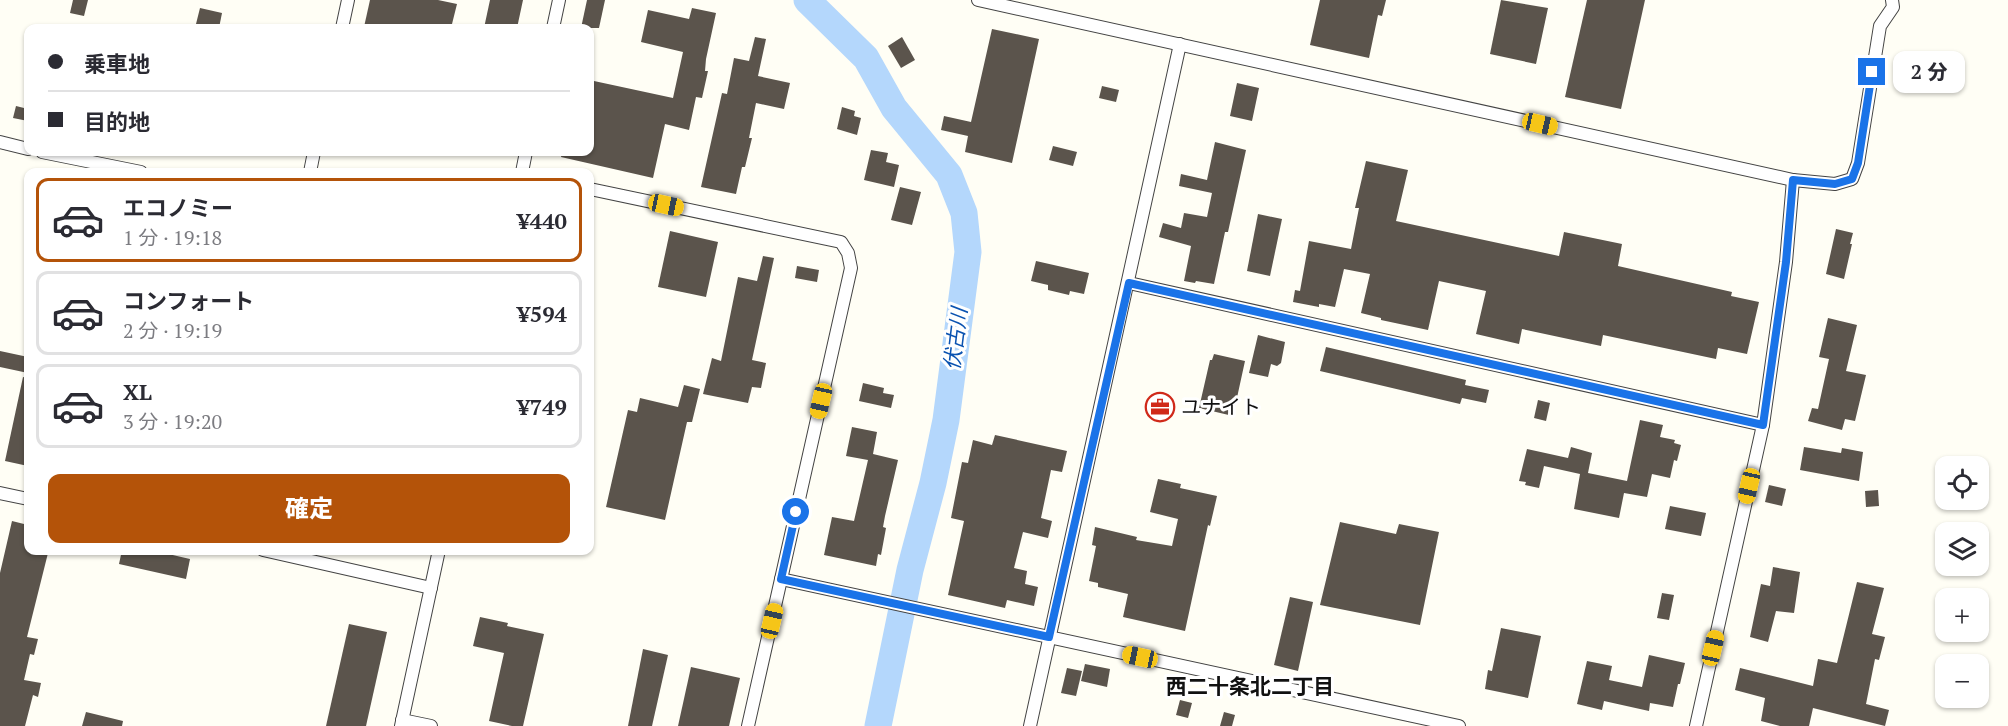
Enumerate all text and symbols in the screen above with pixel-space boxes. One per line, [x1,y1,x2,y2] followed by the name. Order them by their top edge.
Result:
[84,49,150,78] text: 乗車地
[1893,51,1965,93] callout: 2 分
[1858,58,1885,85] route end
[1911,58,1947,85] text: 2 分
[84,107,150,136] text: 目的地
[1520,111,1560,137] car
[647,192,685,218] car
[51,193,105,247] icon: car
[123,193,233,222] text: エコノミー
[517,206,567,235] text: ¥440
[123,224,222,251] text: 1 分 · 19:18
[51,286,105,340] icon: car
[123,286,254,315] text: コンフォート
[517,299,567,328] text: ¥594
[937,304,973,372] water label: 伏古川
[123,317,222,344] text: 2 分 · 19:19
[123,377,152,406] text: XL
[51,379,105,433] icon: car
[808,381,834,421] car
[1144,391,1176,423] office icon: ユナイト
[517,392,567,421] text: ¥749
[1181,393,1261,420] place label: ユナイト
[123,408,222,435] text: 3 分 · 19:20
[1935,456,1989,708] map controls
[1935,456,1989,510] button: locate
[1736,466,1762,506] car
[48,474,570,543] button: 確定
[782,498,809,525] route start
[1935,522,1989,576] button: layers
[1935,588,1989,642] button: +
[759,601,785,641] car
[1700,628,1726,668] car
[1121,644,1159,670] car
[1935,654,1989,708] button: −
[1166,672,1334,700] district label: 西二十条北二丁目

